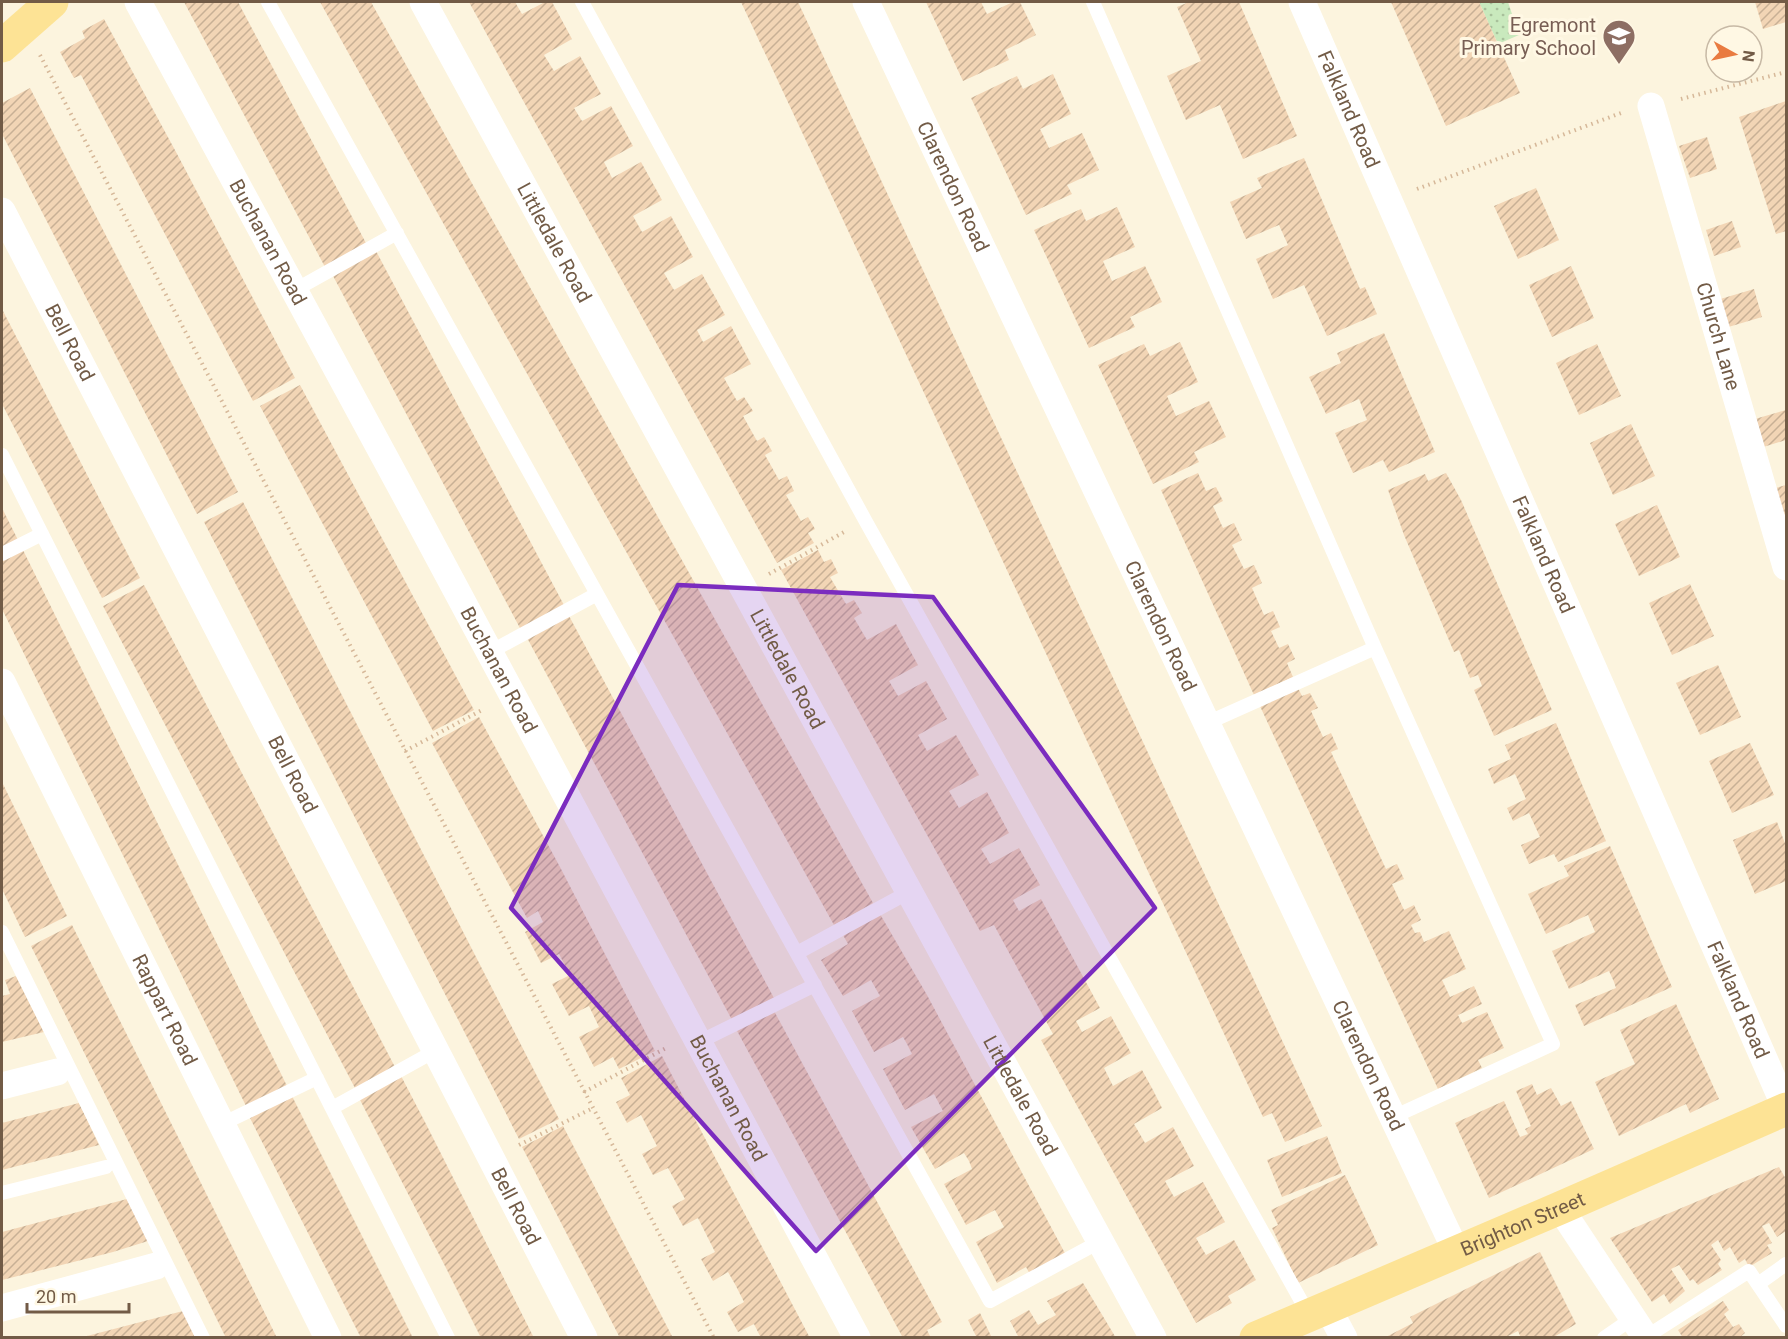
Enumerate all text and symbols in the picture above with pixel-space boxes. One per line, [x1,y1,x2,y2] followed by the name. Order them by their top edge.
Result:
[1461,13,1596,60] place label: Egremont Primary School
[1601,18,1637,65] school or university icon: Egremont Primary School
[1704,24,1764,84] north arrow
[1313,47,1385,172] street label: Falkland Road
[1738,49,1759,63] text: N
[912,117,994,256] street label: Clarendon Road
[224,175,312,309] street label: Buchanan Road
[512,178,597,306] street label: Littledale Road
[1691,279,1746,393] street label: Church Lane
[40,300,100,385] street label: Bell Road
[1507,492,1580,617] street label: Falkland Road
[1120,557,1202,695] street label: Clarendon Road
[455,602,542,737] street label: Buchanan Road
[745,605,830,733] street label: Littledale Road
[263,732,323,817] street label: Bell Road
[1702,937,1774,1062] street label: Falkland Road
[127,950,203,1069] street label: Rappart Road
[1327,996,1409,1135] street label: Clarendon Road
[685,1031,772,1165] street label: Buchanan Road
[978,1031,1063,1159] street label: Littledale Road
[486,1163,546,1249] street label: Bell Road
[1457,1187,1588,1261] street label: Brighton Street
[27,1276,129,1314] scale bar
[36,1286,76,1307] text: 20 m

